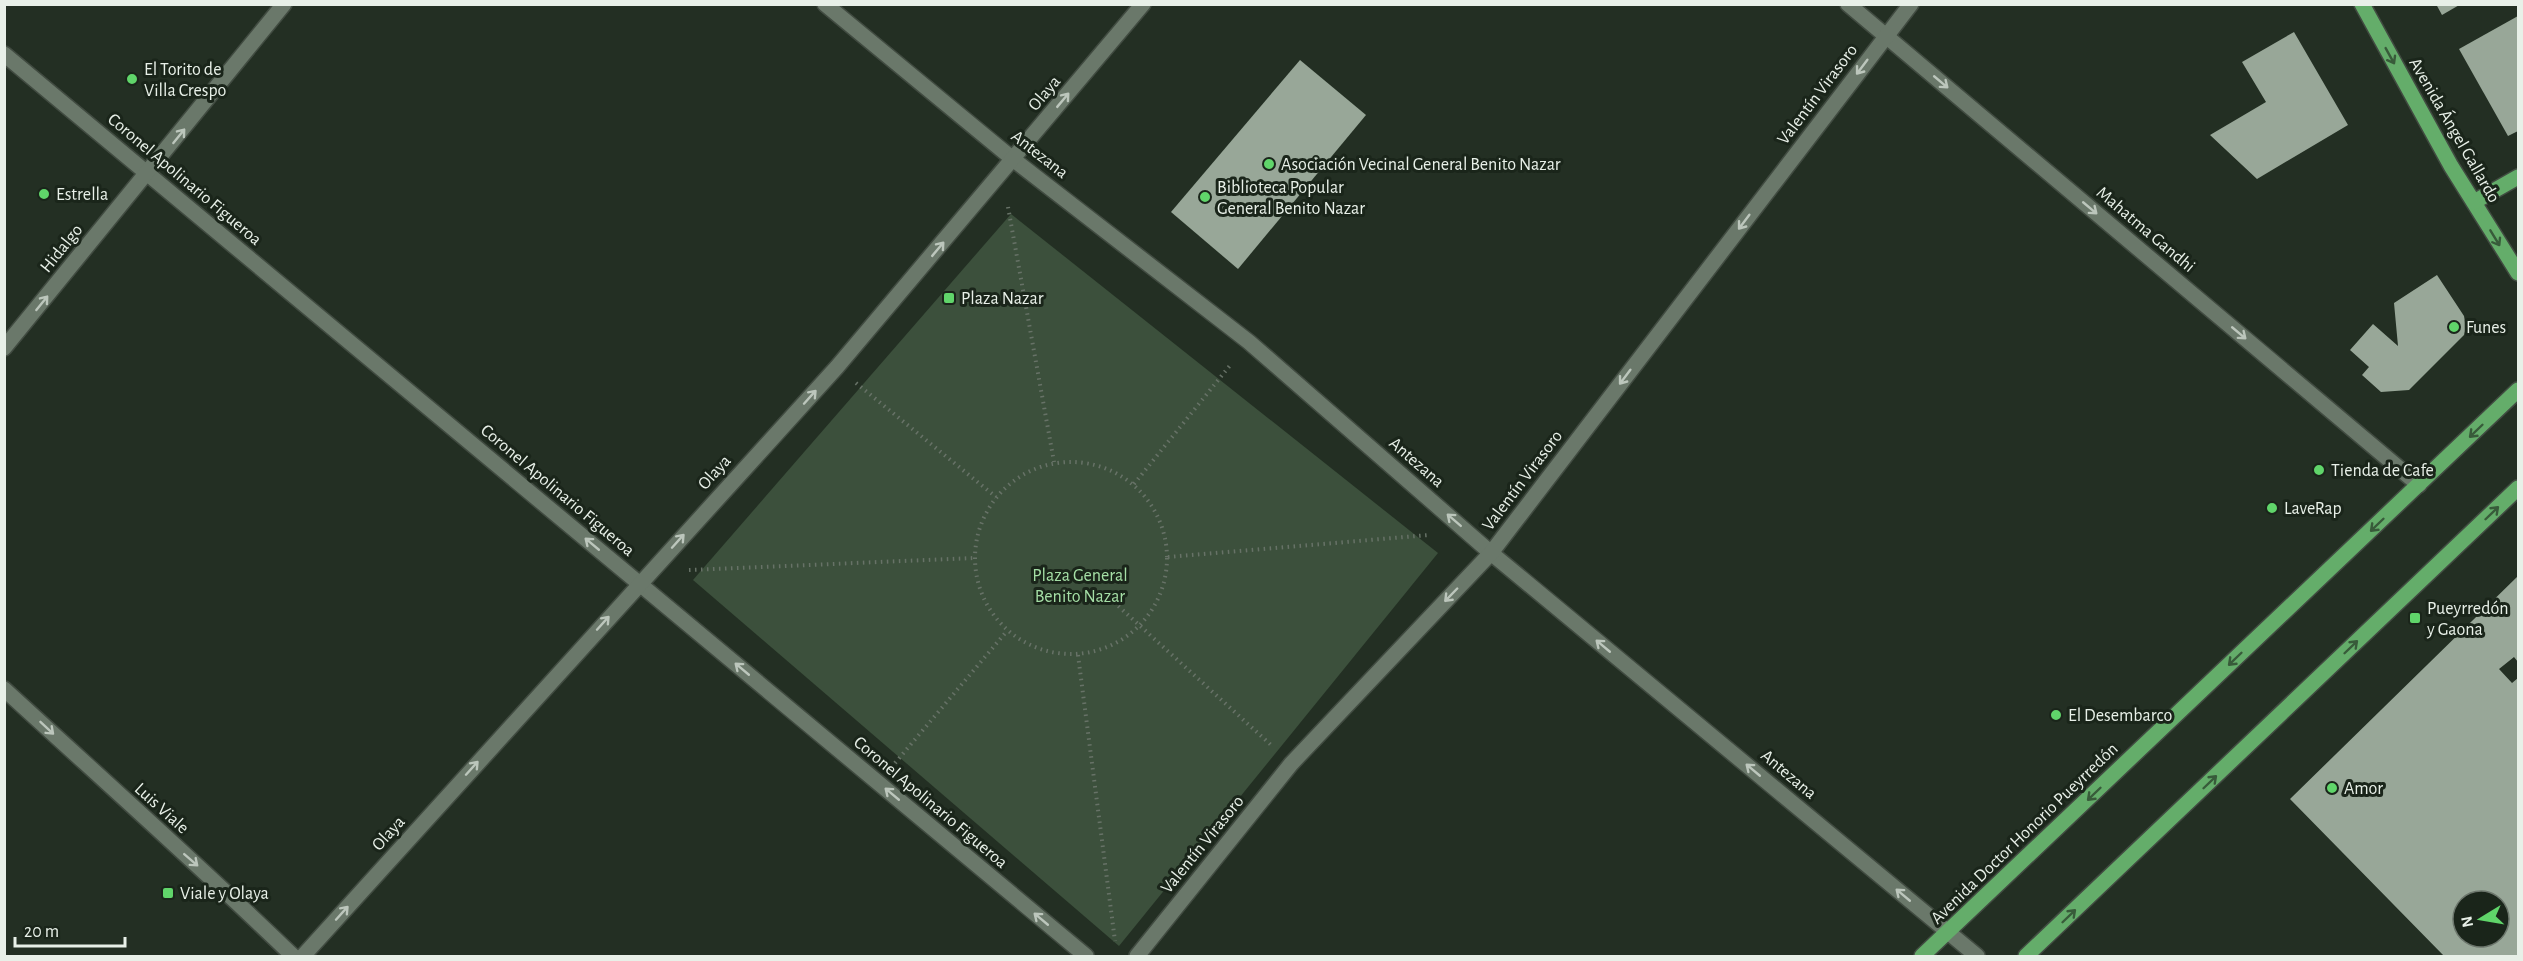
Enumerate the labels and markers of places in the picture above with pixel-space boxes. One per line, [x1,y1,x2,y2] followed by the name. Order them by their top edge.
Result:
[144,61,227,100] place label: El Torito de Villa Crespo
[125,72,139,86] marker: El Torito de Villa Crespo
[1281,156,1561,174] place label: Asociación Vecinal General Benito Nazar
[1262,157,1276,171] marker: Asociación Vecinal General Benito Nazar
[1217,179,1365,218] place label: Biblioteca Popular General Benito Nazar
[56,186,108,204] place label: Estrella
[37,187,51,201] marker: Estrella
[1198,190,1212,204] marker: Biblioteca Popular General Benito Nazar
[961,290,1044,308] place label: Plaza Nazar
[942,291,956,305] marker: Plaza Nazar
[2466,319,2506,337] place label: Funes
[2447,320,2461,334] marker: Funes
[2331,462,2434,480] place label: Tienda de Cafe
[2312,463,2326,477] marker: Tienda de Cafe
[2284,500,2342,518] place label: LaveRap
[2265,501,2279,515] marker: LaveRap
[2426,600,2508,639] place label: Pueyrredón y Gaona
[2408,611,2422,625] marker: Pueyrredón y Gaona
[2068,707,2172,725] place label: El Desembarco
[2049,708,2063,722] marker: El Desembarco
[2344,780,2383,798] place label: Amor
[2325,781,2339,795] marker: Amor
[180,885,269,903] place label: Viale y Olaya
[161,886,175,900] marker: Viale y Olaya

